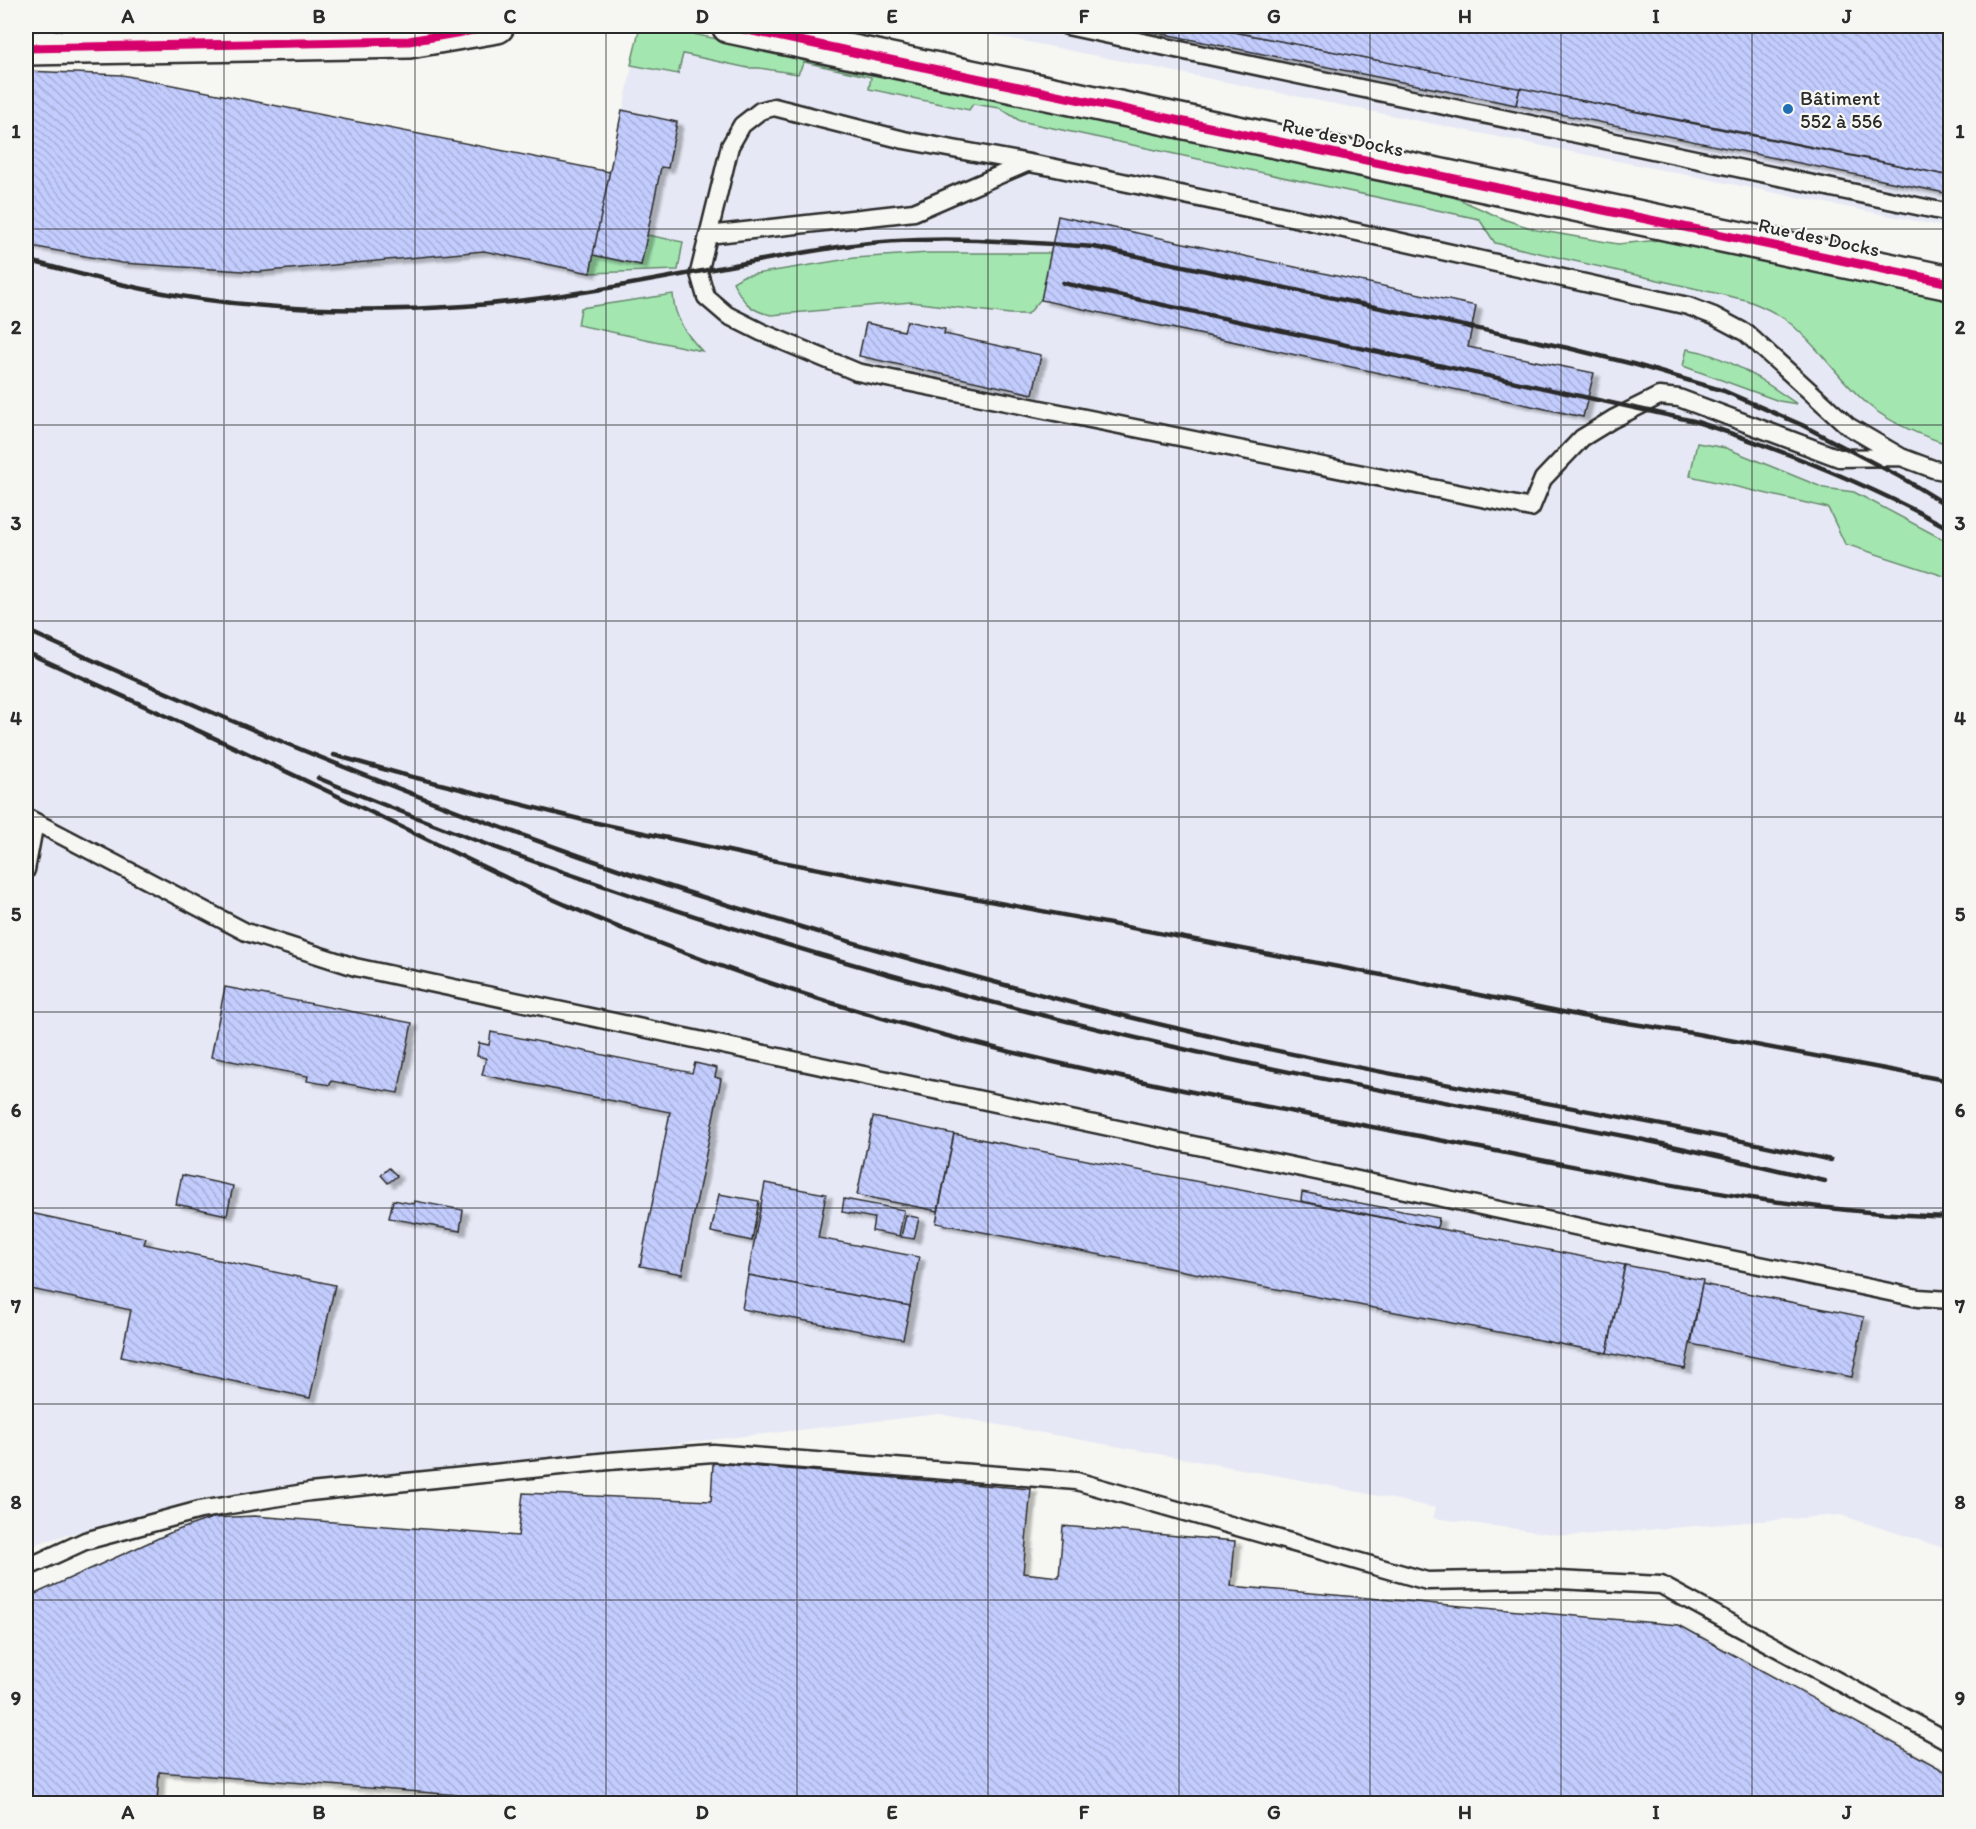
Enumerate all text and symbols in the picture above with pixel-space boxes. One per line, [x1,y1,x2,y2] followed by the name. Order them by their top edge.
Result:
[121,4,135,28] text: A
[313,4,326,28] text: B
[504,4,517,28] text: C
[695,4,709,28] text: D
[886,4,898,28] text: E
[1079,4,1090,28] text: F
[1267,4,1281,28] text: G
[1458,4,1472,28] text: H
[1652,4,1660,28] text: I
[1841,4,1852,28] text: J
[1800,86,1883,133] place label: Bâtiment 552 à 556
[1781,102,1795,116] marker: Bâtiment 552 à 556
[1280,112,1406,162] street label: Rue des Docks
[11,119,21,143] text: 1
[1955,119,1965,143] text: 1
[1756,212,1882,262] street label: Rue des Docks
[11,315,22,339] text: 2
[1955,315,1966,339] text: 2
[11,511,22,535] text: 3
[1955,511,1966,535] text: 3
[10,706,22,730] text: 4
[1954,706,1966,730] text: 4
[11,902,22,926] text: 5
[1955,902,1966,926] text: 5
[11,1098,22,1122] text: 6
[1955,1098,1966,1122] text: 6
[10,1294,21,1318] text: 7
[1954,1294,1965,1318] text: 7
[11,1490,22,1514] text: 8
[1955,1490,1966,1514] text: 8
[11,1686,21,1710] text: 9
[1955,1686,1965,1710] text: 9
[121,1800,135,1824] text: A
[313,1800,326,1824] text: B
[504,1800,517,1824] text: C
[695,1800,709,1824] text: D
[886,1800,898,1824] text: E
[1079,1800,1090,1824] text: F
[1267,1800,1281,1824] text: G
[1458,1800,1472,1824] text: H
[1652,1800,1660,1824] text: I
[1841,1800,1852,1824] text: J

